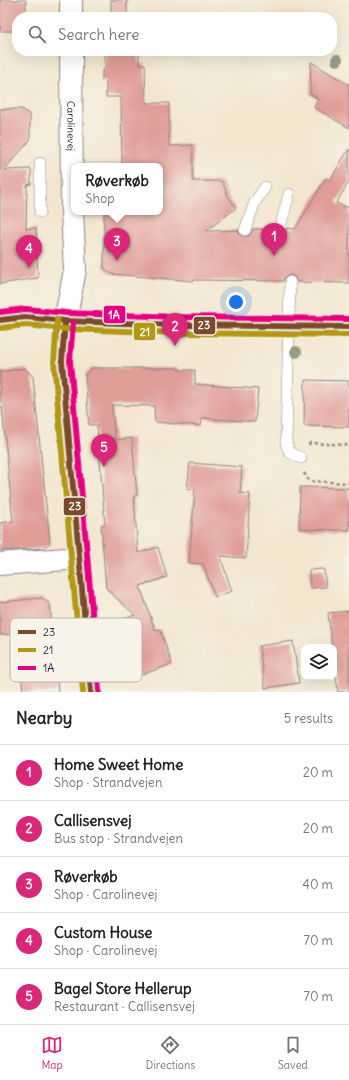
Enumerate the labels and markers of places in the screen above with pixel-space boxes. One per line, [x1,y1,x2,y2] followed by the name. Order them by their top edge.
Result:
[261,223,287,256] pin: 1
[104,228,130,261] pin: 3
[16,235,42,268] pin: 4
[162,313,188,346] pin: 2
[91,434,117,467] pin: 5

